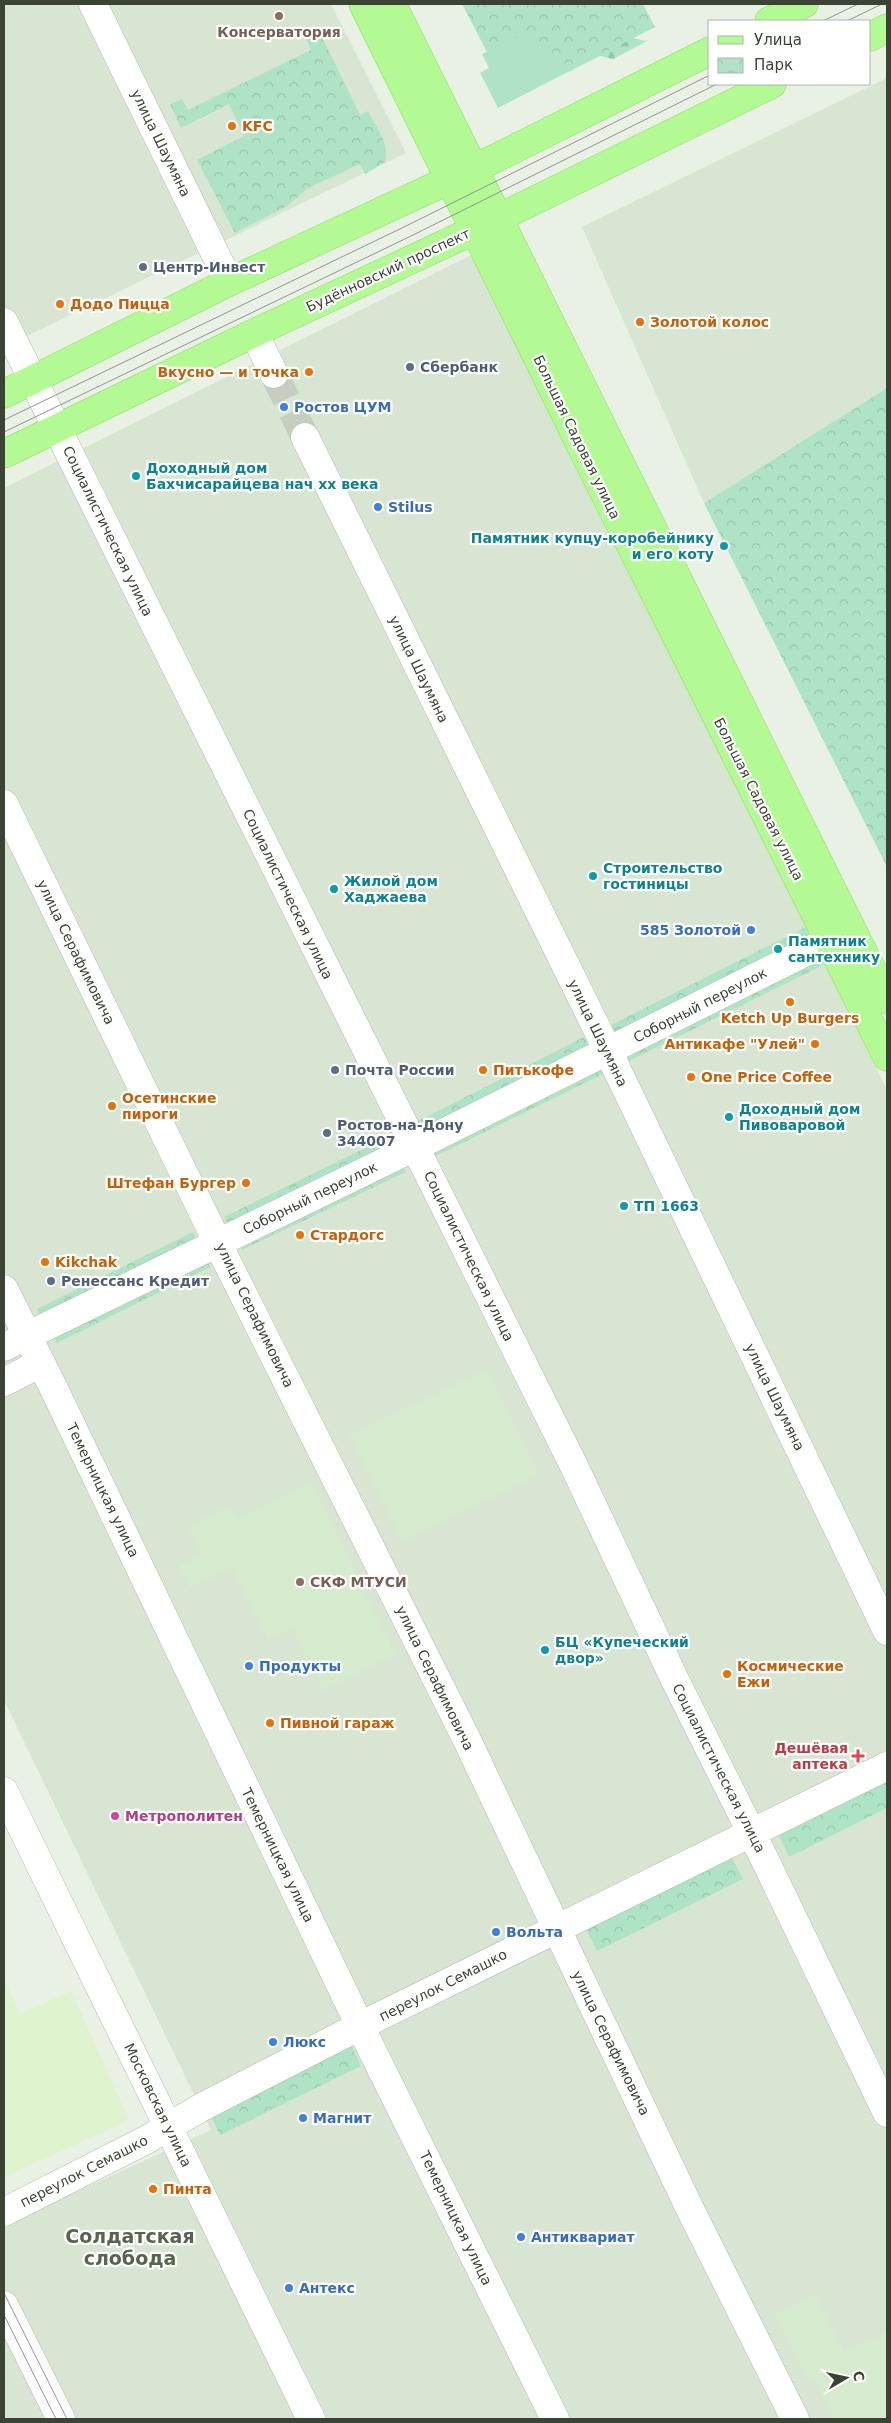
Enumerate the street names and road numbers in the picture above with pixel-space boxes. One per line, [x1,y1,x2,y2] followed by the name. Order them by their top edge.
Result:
[128,87,194,199] street label: улица Шаумяна
[304,225,472,315] street label: Будённовский проспект
[530,352,624,522] street label: Большая Садовая улица
[60,443,156,619] street label: Социалистическая улица
[386,613,452,725] street label: улица Шаумяна
[711,715,807,883] street label: Большая Садовая улица
[240,806,336,982] street label: Социалистическая улица
[34,877,118,1027] street label: улица Серафимовича
[631,964,769,1046] street label: Соборный переулок
[565,977,631,1089] street label: улица Шаумяна
[240,1158,380,1238] street label: Соборный переулок
[421,1168,517,1344] street label: Социалистическая улица
[213,1240,297,1390] street label: улица Серафимовича
[742,1341,808,1453] street label: улица Шаумяна
[63,1419,142,1560] street label: Темерницкая улица
[393,1603,477,1753] street label: улица Серафимовича
[669,1681,769,1855] street label: Социалистическая улица
[238,1784,317,1925] street label: Темерницкая улица
[376,1946,510,2024] street label: переулок Семашко
[569,1968,653,2118] street label: улица Серафимовича
[121,2041,195,2169] street label: Московская улица
[17,2132,151,2210] street label: переулок Семашко
[416,2147,495,2288] street label: Темерницкая улица

